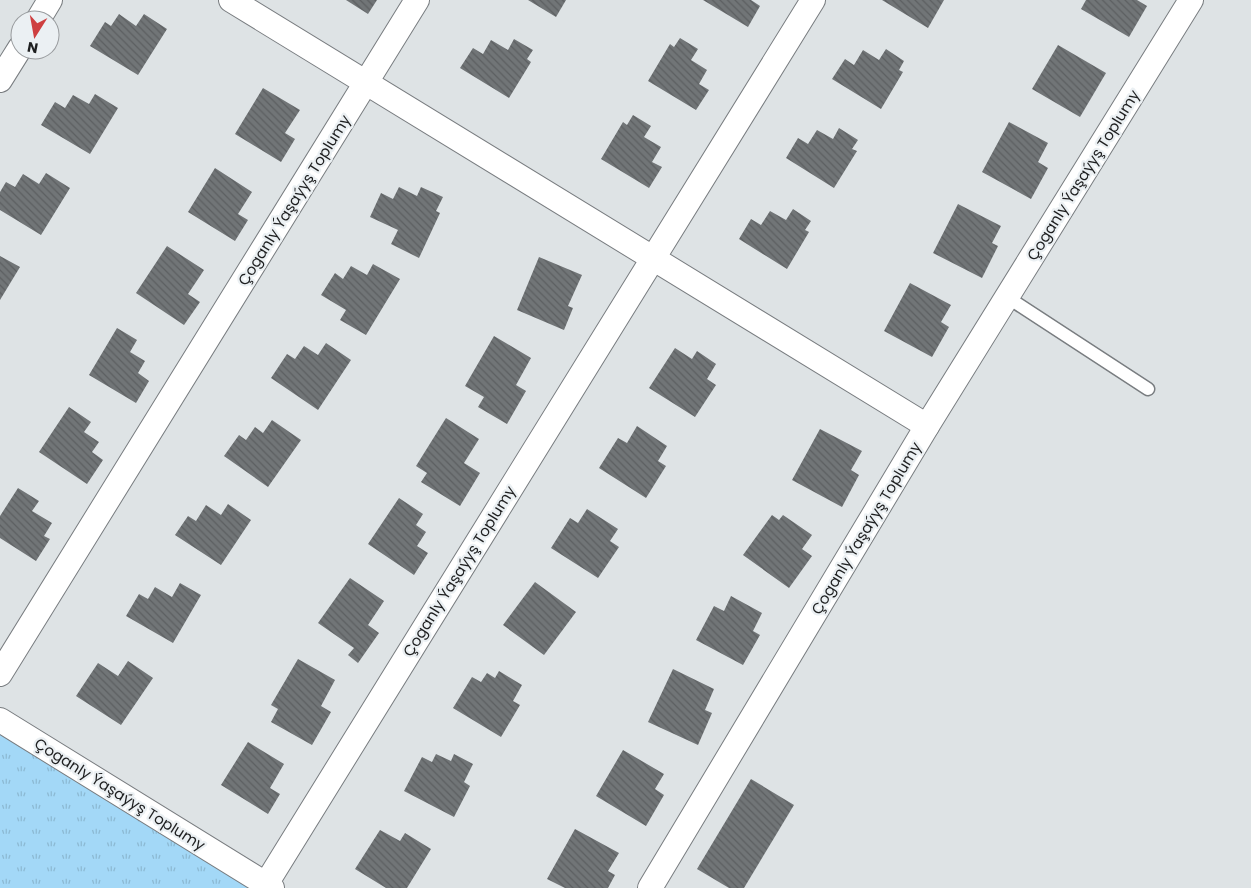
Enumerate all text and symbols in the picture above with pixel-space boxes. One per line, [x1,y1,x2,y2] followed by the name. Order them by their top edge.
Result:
[10,10,60,60] north arrow
[25,37,40,59] text: N
[1022,85,1145,264] street label: Çoganly Ýaşaýyş Toplumy
[233,110,356,289] street label: Çoganly Ýaşaýyş Toplumy
[806,437,926,618] street label: Çoganly Ýaşaýyş Toplumy
[398,481,521,660] street label: Çoganly Ýaşaýyş Toplumy
[31,733,210,856] street label: Çoganly Ýaşaýyş Toplumy

